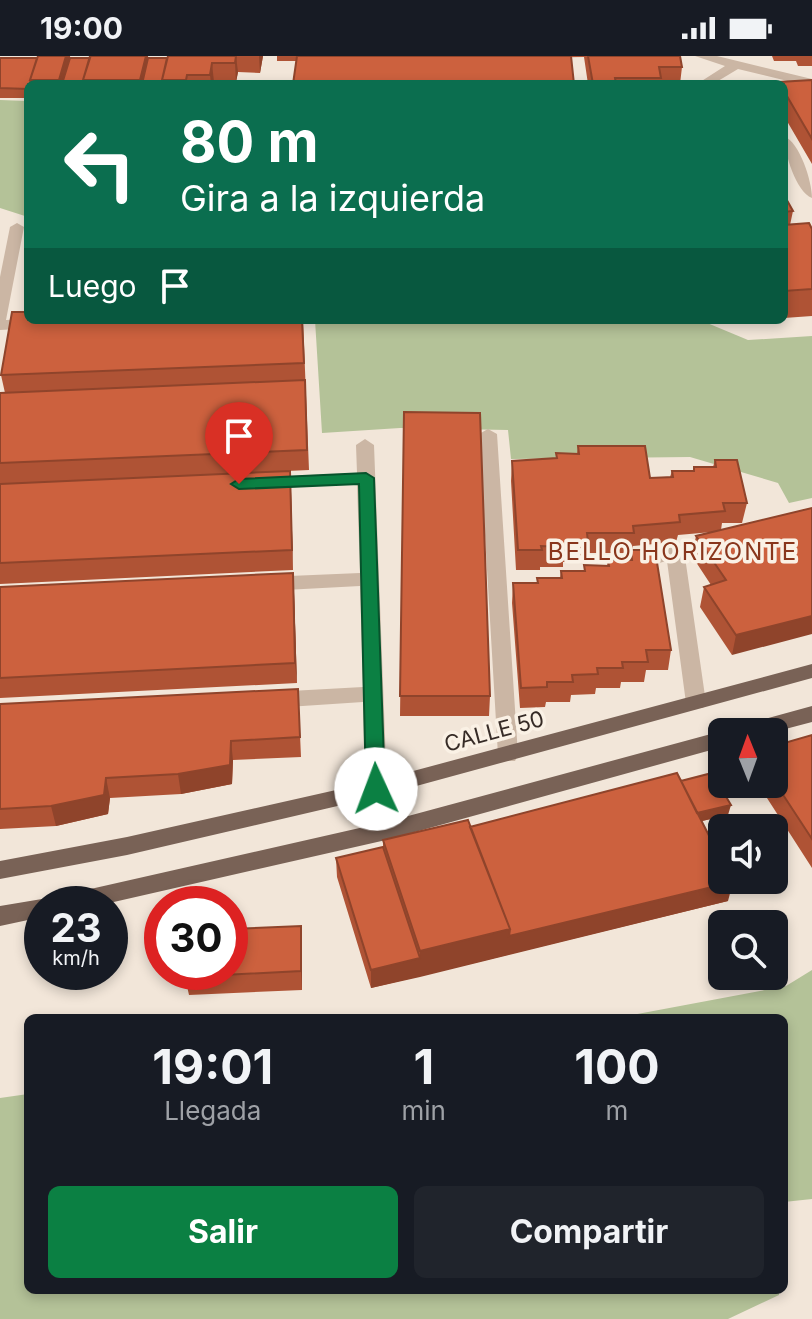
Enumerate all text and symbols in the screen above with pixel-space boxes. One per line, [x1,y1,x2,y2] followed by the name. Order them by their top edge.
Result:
[40,10,123,46] text: 19:00
[180,108,319,176] text: 80 m
[48,112,152,216] icon: left
[180,176,485,220] text: Gira a la izquierda
[153,264,197,308] icon: arrive
[48,268,137,304] text: Luego
[205,402,273,484] pin
[217,414,261,458] icon: arrive
[548,537,798,566] district label: BELLO HORIZONTE
[441,705,547,757] street label: CALLE 50
[708,718,788,798] north arrow
[708,718,788,990] map controls
[334,747,418,831] position arrow
[708,814,788,894] button: sound
[144,886,248,990] speed limit sign: 30
[50,903,102,952] text: 23
[708,910,788,990] button: search
[52,946,100,970] text: km/h
[152,1037,273,1096] text: 19:01
[413,1037,434,1096] text: 1
[574,1037,660,1096] text: 100
[164,1095,261,1126] text: Llegada
[402,1095,446,1126] text: min
[606,1095,628,1126] text: m
[48,1186,398,1278] button: Salir
[414,1186,764,1278] button: Compartir

